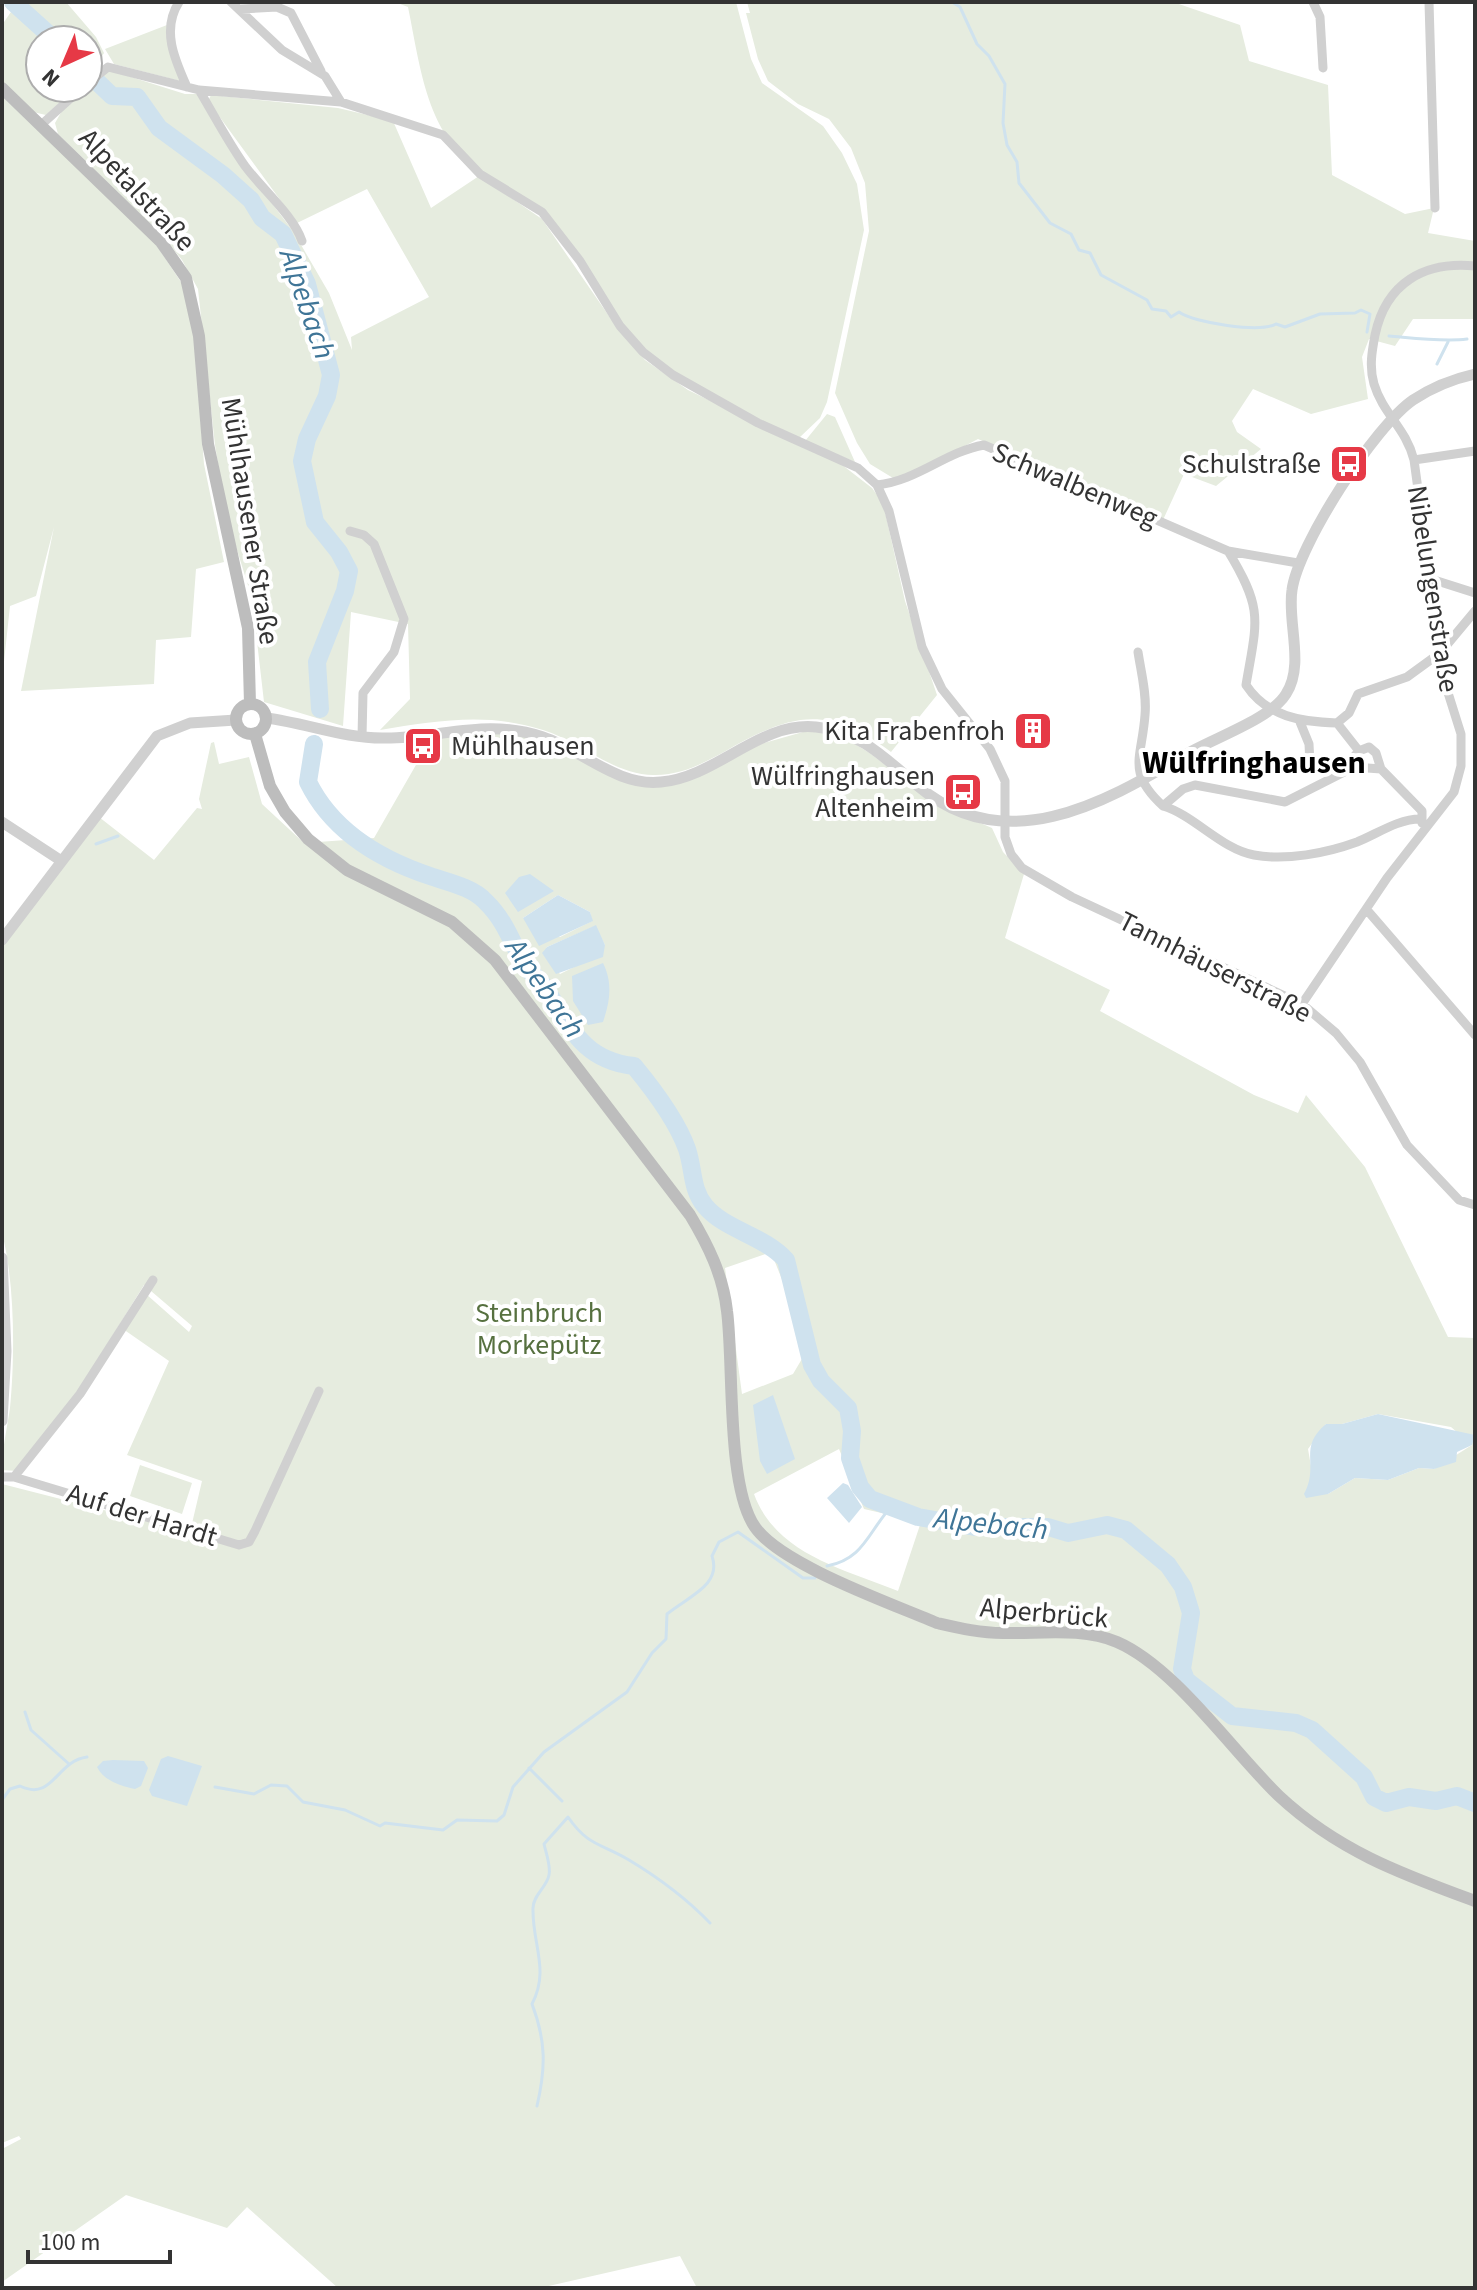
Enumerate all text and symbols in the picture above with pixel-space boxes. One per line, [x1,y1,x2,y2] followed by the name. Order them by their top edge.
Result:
[24,24,104,104] north arrow
[34,61,67,94] text: N
[69,120,205,260] street label: Alpetalstraße
[267,241,346,365] water label: Alpebach
[211,395,289,647] street label: Mühlhausener Straße
[986,432,1164,538] street label: Schwalbenweg
[1328,443,1370,485] bus stop icon: Schulstraße
[1182,444,1321,484] place label: Schulstraße
[1397,483,1469,695] street label: Nibelungenstraße
[1012,710,1054,752] building icon: Kita Frabenfroh
[824,711,1005,751] place label: Kita Frabenfroh
[402,725,444,767] bus stop icon: Mühlhausen
[451,726,594,766] place label: Mühlhausen
[1142,740,1366,786] district label: Wülfringhausen
[751,756,935,828] place label: Wülfringhausen Altenheim
[942,771,984,813] bus stop icon: Wülfringhausen Altenheim
[1112,901,1318,1033] street label: Tannhäuserstraße
[494,927,595,1047] water label: Alpebach
[475,1293,603,1365] park label: Steinbruch Morkepütz
[62,1473,223,1557] street label: Auf der Hardt
[930,1496,1050,1551] water label: Alpebach
[978,1587,1110,1639] street label: Alperbrück
[28,2214,170,2264] scale bar
[40,2225,100,2260] text: 100 m

